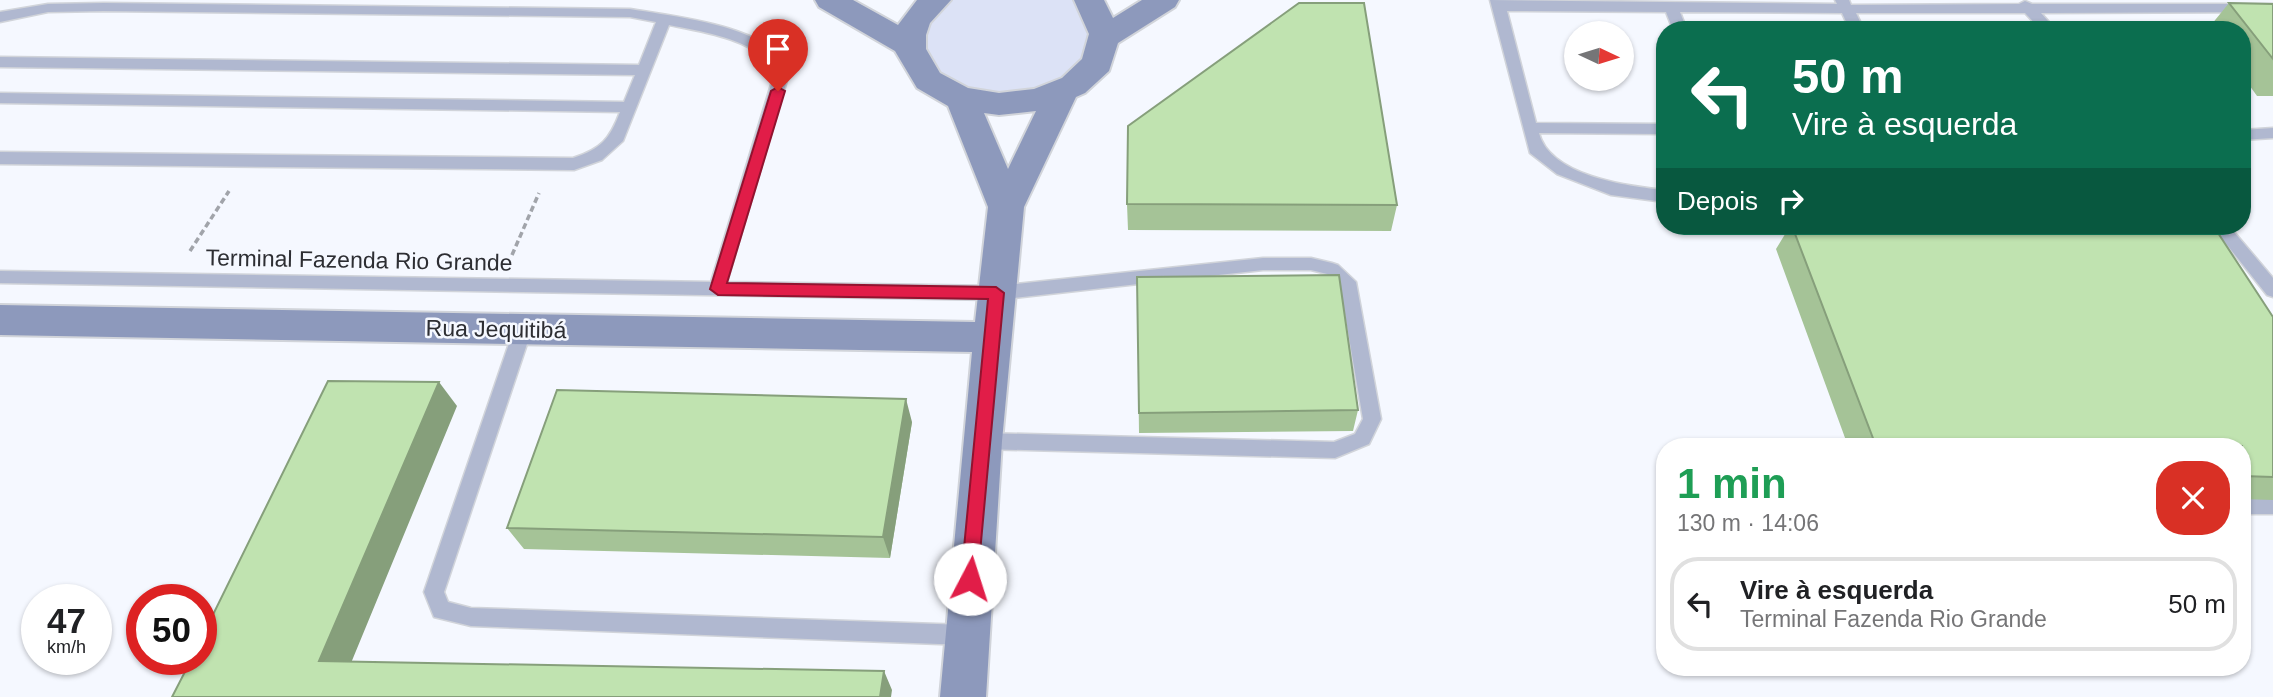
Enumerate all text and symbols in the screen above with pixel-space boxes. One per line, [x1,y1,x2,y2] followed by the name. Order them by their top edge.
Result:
[748,19,808,91] pin
[1564,21,1634,91] north arrow
[1564,21,1634,91] map controls
[759,30,797,68] icon: arrive
[1677,49,1768,140] icon: left
[1792,49,1904,103] text: 50 m
[1792,106,2017,142] text: Vire à esquerda
[1772,182,1810,220] icon: right
[1677,186,1758,216] text: Depois
[205,244,513,276] street label: Terminal Fazenda Rio Grande
[425,315,567,343] street label: Rua Jequitibá
[1677,460,1787,507] text: 1 min
[2156,461,2230,535] button: close
[1677,510,1819,536] text: 130 m · 14:06
[933,542,1007,616] position arrow
[1740,575,1933,605] text: Vire à esquerda
[126,584,217,675] speed limit sign: 50
[1681,585,1719,623] icon: left
[2168,589,2226,619] text: 50 m
[47,601,86,640] text: 47
[1740,606,2047,632] text: Terminal Fazenda Rio Grande
[47,637,86,657] text: km/h

